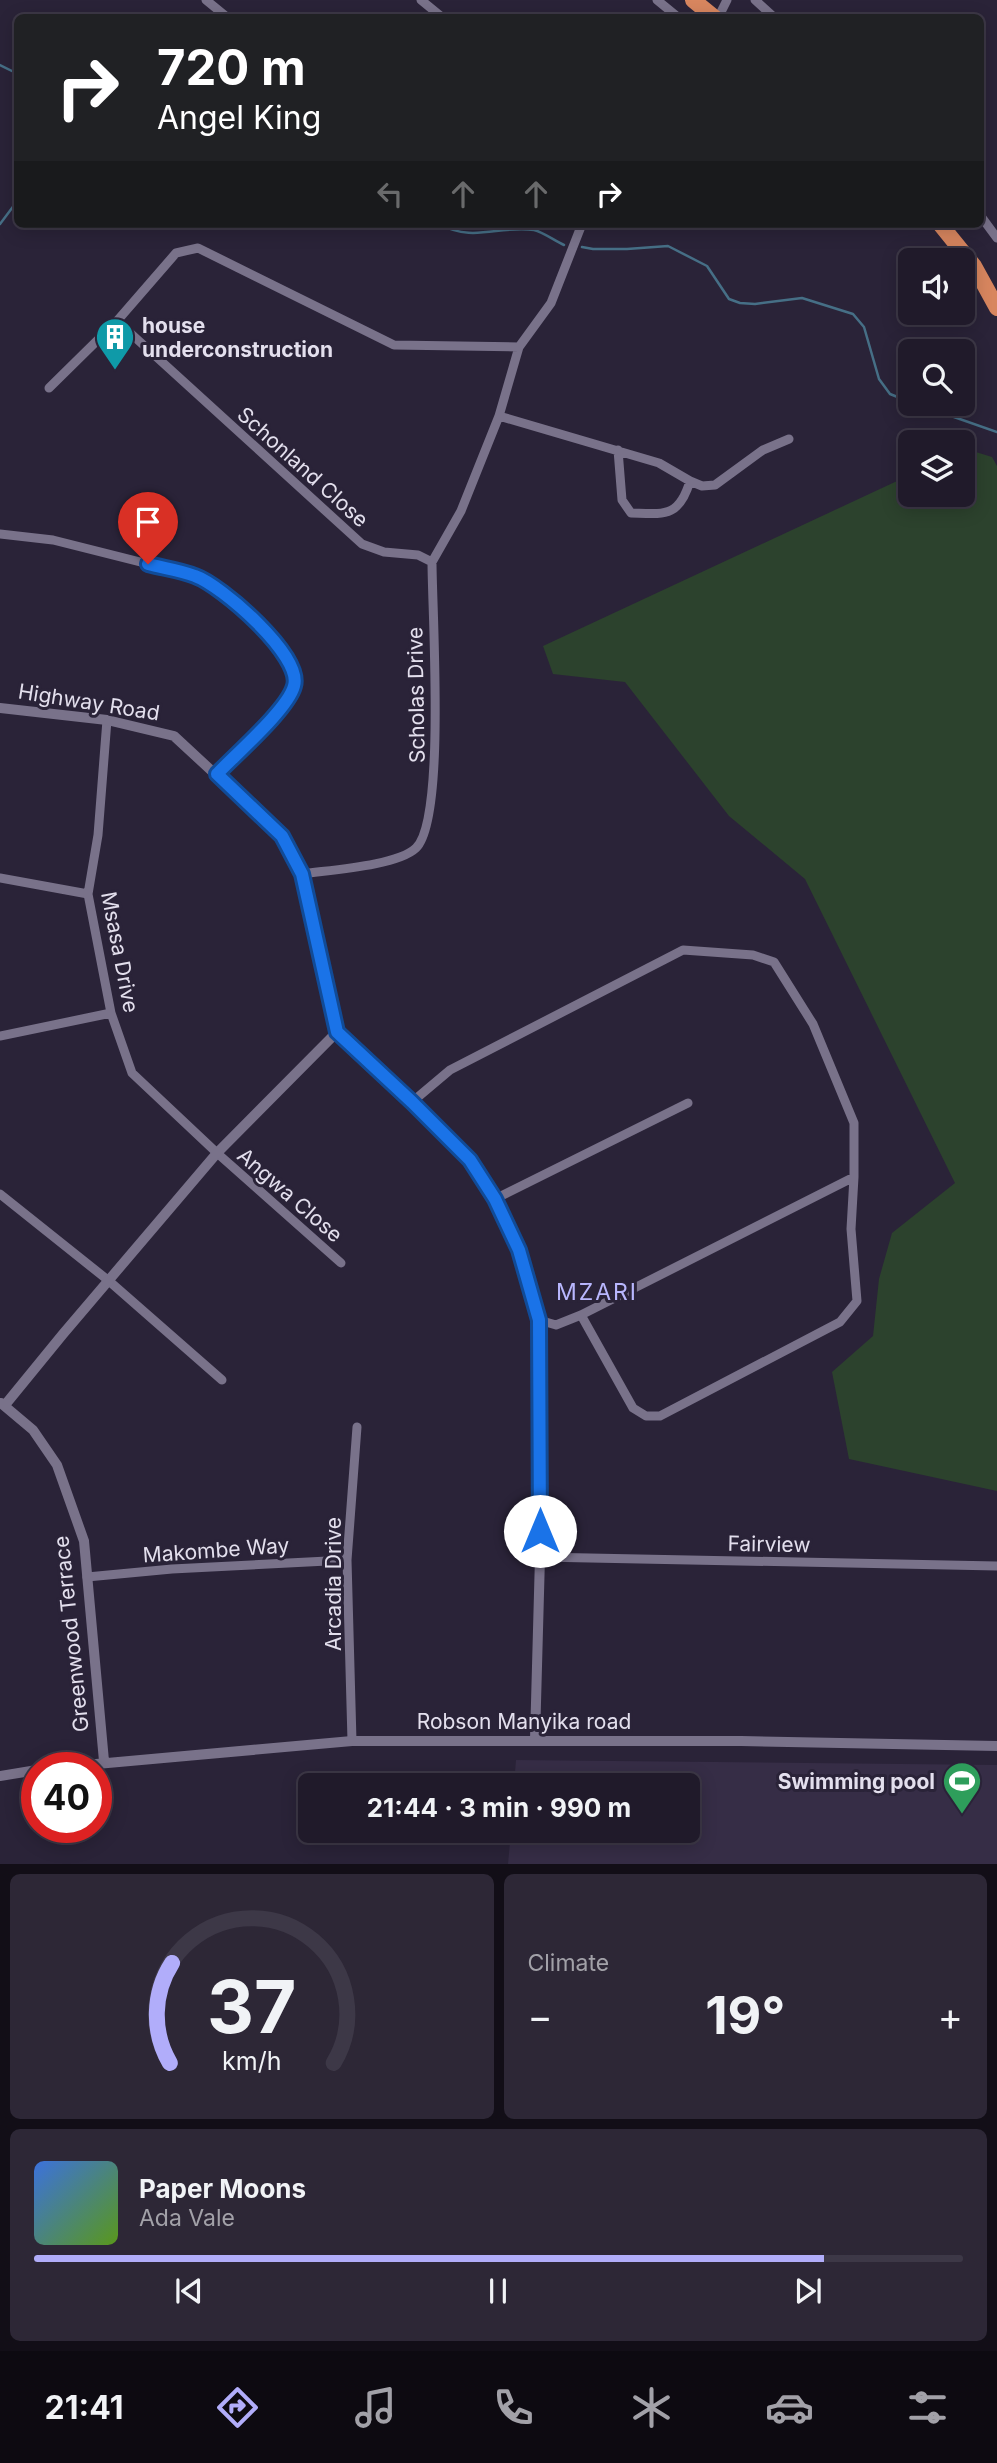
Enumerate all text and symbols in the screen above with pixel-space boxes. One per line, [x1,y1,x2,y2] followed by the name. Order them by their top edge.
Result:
[157,38,306,97] text: 720 m
[42,42,133,133] icon: right
[157,98,321,137] text: Angel King
[371,175,409,213] icon: left
[444,175,482,213] icon: ahead
[517,175,555,213] icon: ahead
[590,175,628,213] icon: right
[898,248,975,507] map controls
[898,248,975,325] button: sound
[142,313,333,362] place label: house underconstruction
[94,316,136,371] building icon: house underconstruction
[898,339,975,416] button: search
[232,402,374,532] street label: Schonland Close
[898,430,975,507] button: layers
[118,492,178,564] pin
[129,503,167,541] icon: arrive
[402,627,430,763] street label: Scholas Drive
[16,678,162,726] street label: Highway Road
[96,889,144,1015] street label: Msasa Drive
[232,1143,348,1247] street label: Angwa Close
[556,1278,638,1306] district label: MZARI
[503,1494,577,1568] position arrow
[321,1517,346,1651] street label: Arcadia Drive
[727,1531,811,1557] street label: Fairview
[142,1532,290,1568] street label: Makombe Way
[48,1535,94,1733] street label: Greenwood Terrace
[417,1709,631,1734] street label: Robson Manyika road
[21,1752,112,1843] speed limit sign: 40
[941,1760,983,1815] sports icon: Swimming pool
[778,1769,935,1794] place label: Swimming pool
[367,1792,631,1823] text: 21:44 · 3 min · 990 m
[528,1949,609,1977] text: Climate
[207,1962,296,2051] text: 37
[705,1984,785,2047] text: 19°
[528,1993,553,2039] text: −
[938,1993,963,2039] text: +
[222,2045,281,2075] text: km/h
[139,2173,306,2204] text: Paper Moons
[139,2204,235,2232] text: Ada Vale
[170,2272,208,2310] icon: previous
[479,2272,517,2310] icon: pause
[789,2272,827,2310] icon: next
[213,2383,262,2432] icon: directions
[351,2383,400,2432] icon: music
[489,2383,538,2432] icon: phone
[627,2383,676,2432] icon: climate
[765,2383,814,2432] icon: car
[903,2383,952,2432] icon: filters
[45,2388,123,2427] text: 21:41

